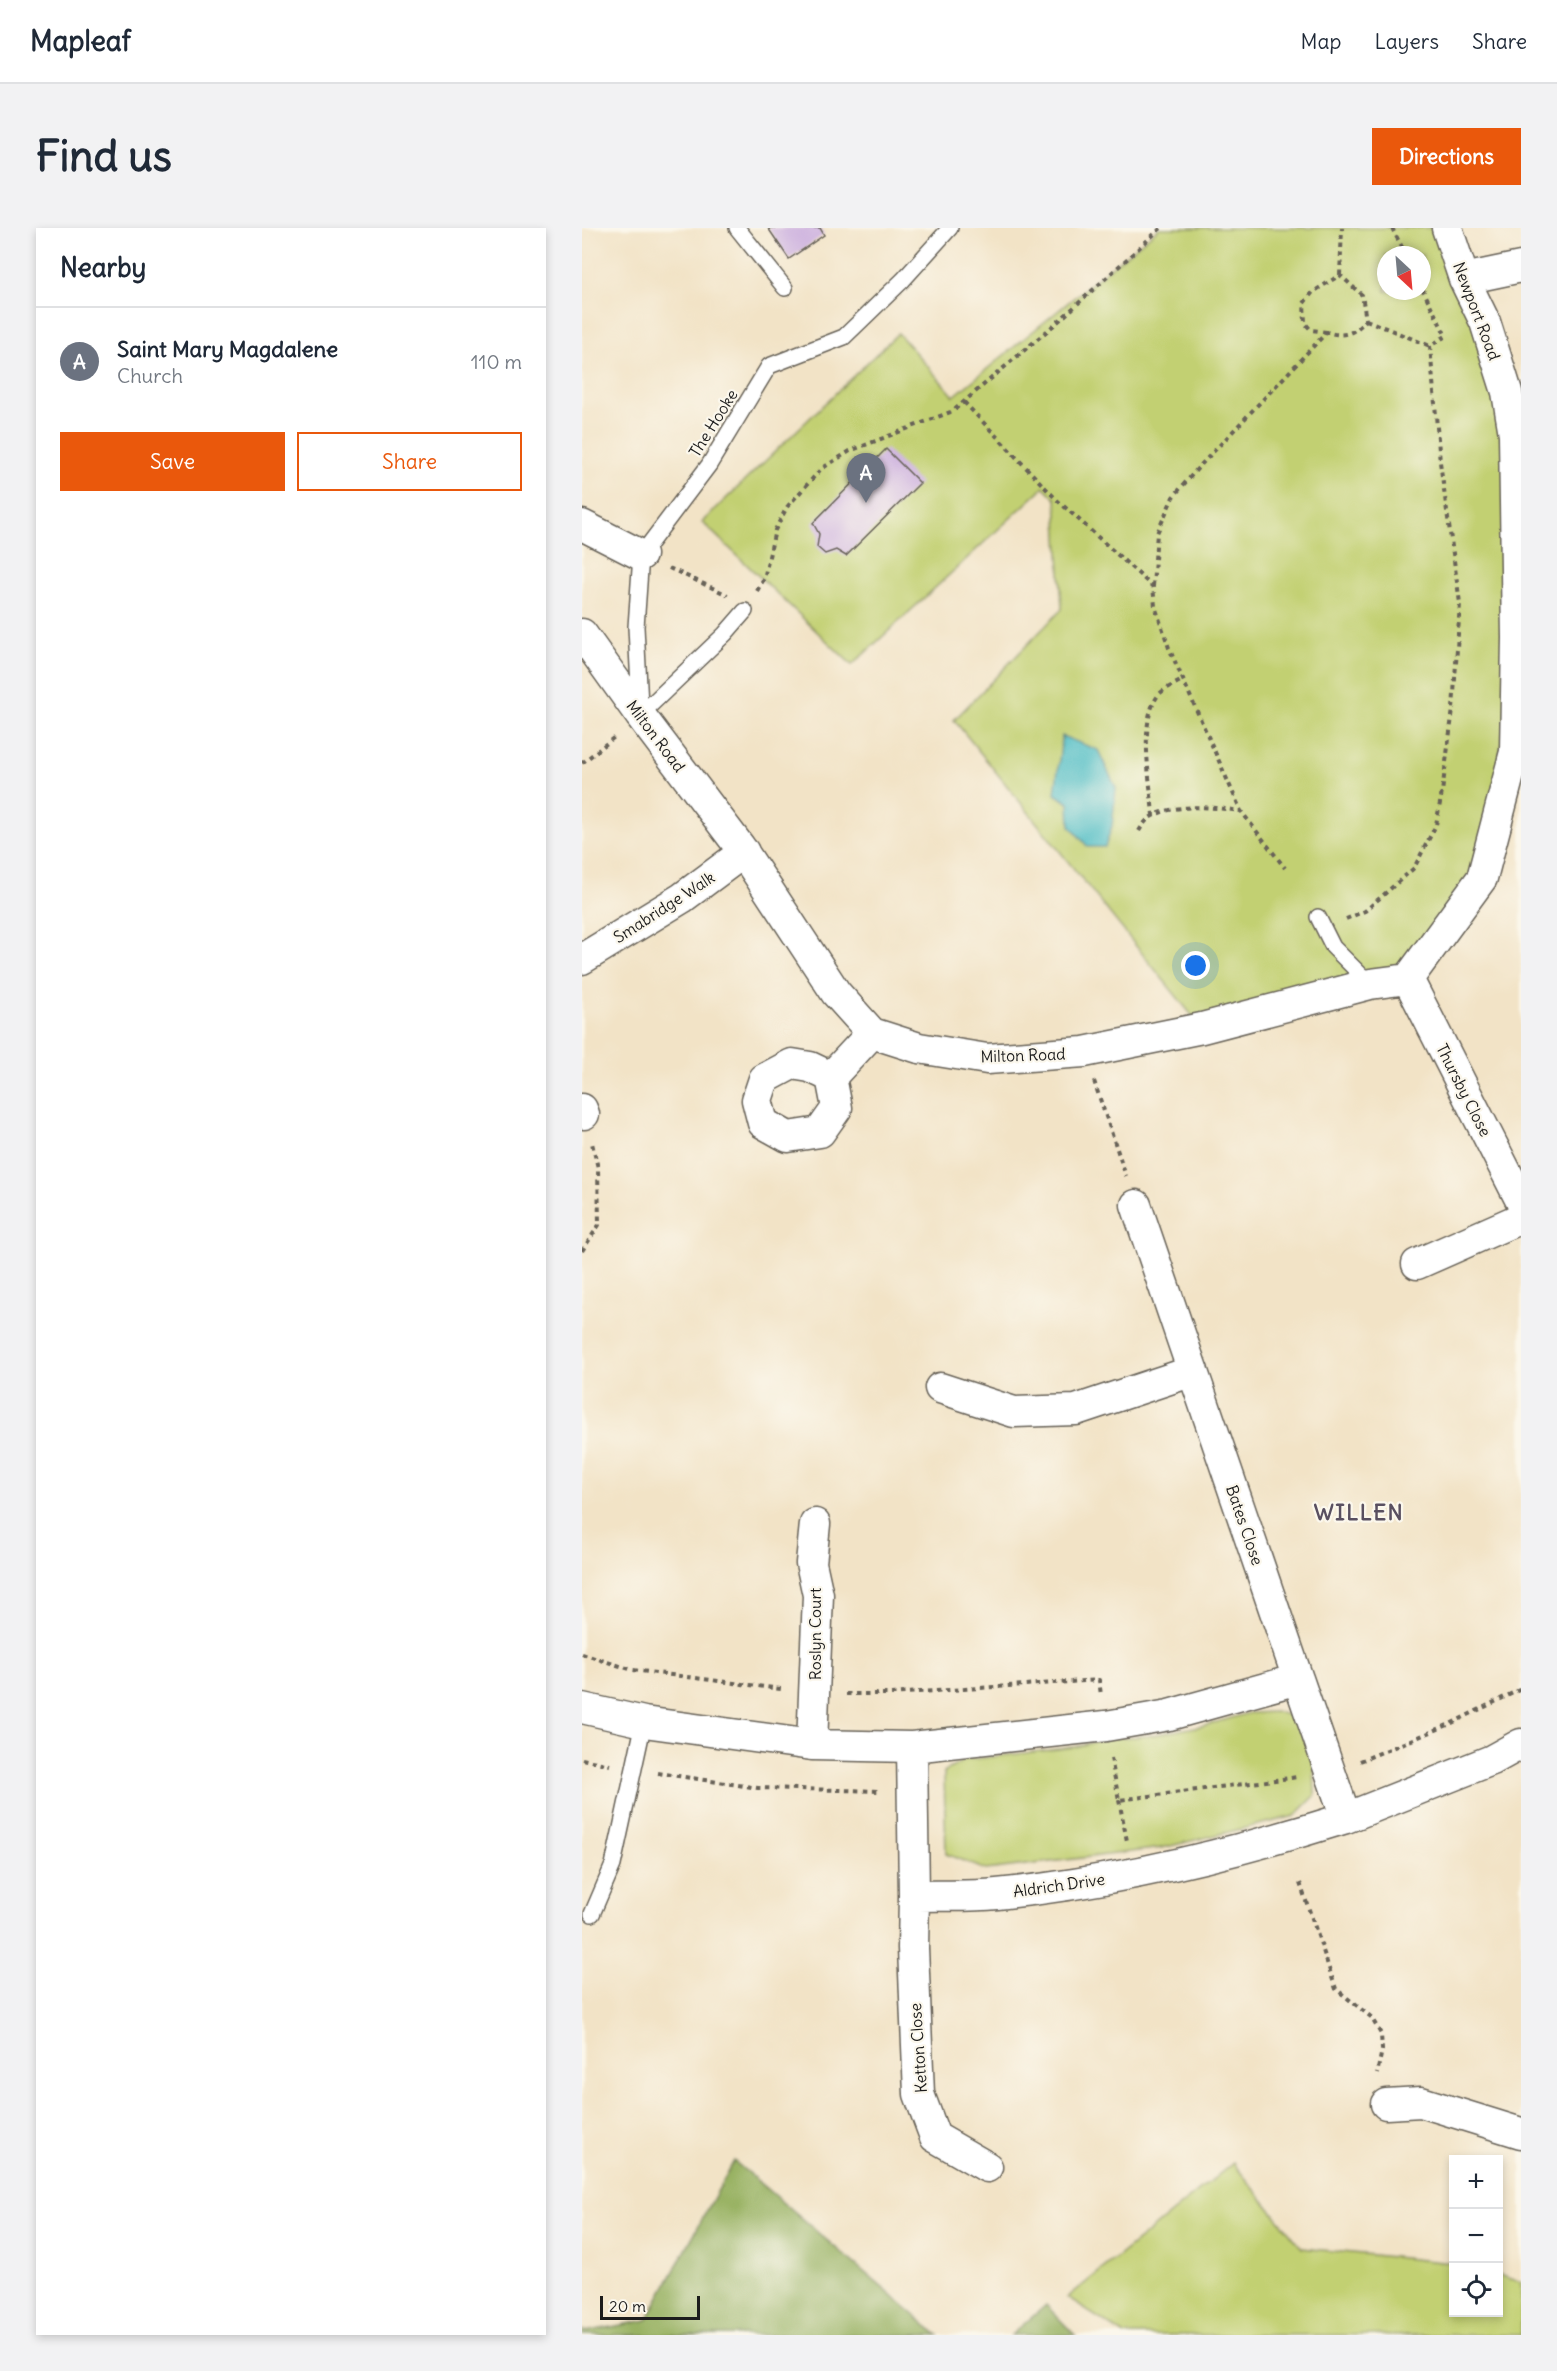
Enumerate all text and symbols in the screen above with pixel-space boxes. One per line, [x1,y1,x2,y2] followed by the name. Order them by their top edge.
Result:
[30,23,131,59] text: Mapleaf
[1301,28,1341,55] text: Map
[1374,28,1439,55] text: Layers
[1472,28,1527,55] text: Share
[1372,128,1521,185] button: Directions
[36,130,172,182] text: Find us
[1377,246,1431,300] north arrow
[60,251,146,284] text: Nearby
[1449,259,1505,363] street label: Newport Road
[117,335,338,363] text: Saint Mary Magdalene
[73,349,86,374] text: A
[471,349,522,374] text: 110 m
[117,363,183,388] text: Church
[684,385,742,461] street label: The Hooke
[60,432,285,491] button: Save
[297,432,522,491] button: Share
[846,454,886,503] pin: A
[622,696,690,776] street label: Milton Road
[610,867,718,947] street label: Smabridge Walk
[1181,951,1210,980] your location
[1432,1040,1496,1140] street label: Thursby Close
[980,1044,1066,1066] street label: Milton Road
[1222,1482,1268,1568] street label: Bates Close
[1314,1498,1404,1526] district label: WILLEN
[805,1587,825,1680] street label: Roslyn Court
[1012,1869,1106,1901] street label: Aldrich Drive
[905,2002,931,2094] street label: Ketton Close
[1449,2155,1503,2317] map controls
[1449,2155,1503,2209] button: +
[1449,2209,1503,2263] button: −
[1449,2263,1503,2317] button: locate
[600,2293,700,2320] scale bar
[609,2296,646,2316] text: 20 m

